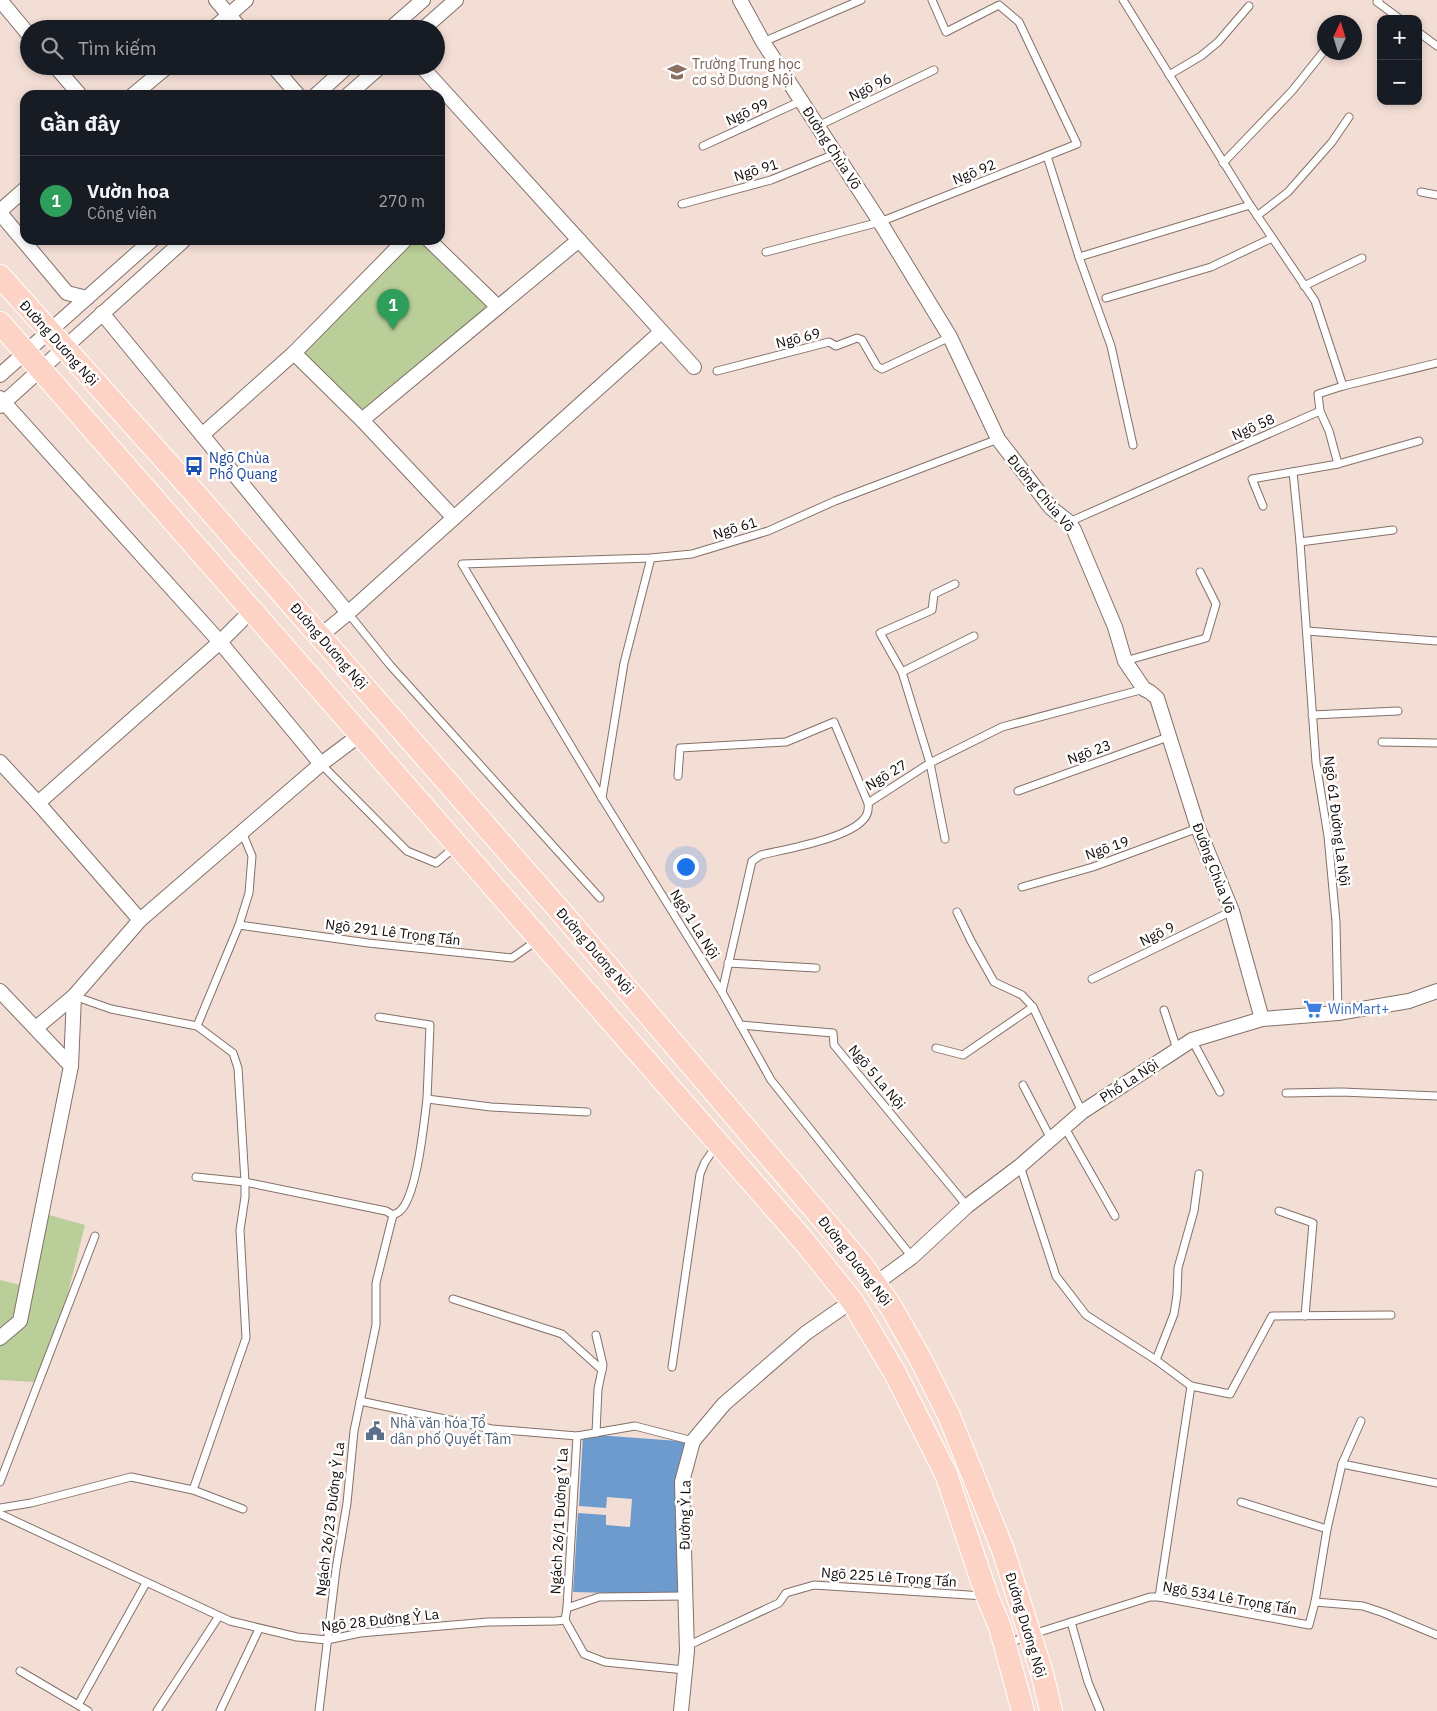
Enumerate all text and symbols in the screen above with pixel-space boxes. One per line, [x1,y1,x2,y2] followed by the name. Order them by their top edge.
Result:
[1317,15,1362,60] north arrow
[1377,15,1422,105] map controls
[1377,15,1422,60] button: +
[20,20,445,75] search box
[38,34,66,62] icon: search
[78,36,156,60] text: Tìm kiếm
[692,55,801,89] place label: Trường Trung học cơ sở Dương Nội
[1377,60,1422,105] button: −
[666,61,688,83] school or university icon: Trường Trung học cơ sở Dương Nội
[846,69,894,105] street label: Ngõ 96
[723,94,771,130] street label: Ngõ 99
[799,103,866,193] street label: Đường Chùa Võ
[40,109,120,137] text: Gần đây
[732,155,780,185] street label: Ngõ 91
[950,155,998,189] street label: Ngõ 92
[87,179,170,203] text: Vườn hoa
[51,191,61,211] text: 1
[378,191,425,211] text: 270 m
[87,203,157,223] text: Công viên
[377,289,409,330] pin: 1
[16,296,102,390] street label: Đường Dương Nội
[774,324,822,352] street label: Ngõ 69
[1229,410,1277,444] street label: Ngõ 58
[209,449,278,483] place label: Ngõ Chùa Phổ Quang
[1004,451,1079,535] street label: Đường Chùa Võ
[183,455,205,477] bus stop icon: Ngõ Chùa Phổ Quang
[711,513,759,543] street label: Ngõ 61
[286,599,372,693] street label: Đường Dương Nội
[1065,736,1113,768] street label: Ngõ 23
[1320,755,1354,887] street label: Ngõ 61 Đường La Nội
[862,756,910,794] street label: Ngõ 27
[1189,820,1240,916] street label: Đường Chùa Võ
[1083,832,1131,864] street label: Ngõ 19
[673,854,699,880] your location
[666,886,724,962] street label: Ngõ 1 La Nội
[552,904,638,998] street label: Đường Dương Nội
[324,915,462,949] street label: Ngõ 291 Lê Trọng Tấn
[1137,918,1177,950] street label: Ngõ 9
[1302,998,1324,1020] supermarket icon: WinMart+
[1328,1000,1389,1018] place label: WinMart+
[845,1041,909,1113] street label: Ngõ 5 La Nội
[1096,1055,1162,1107] street label: Phố La Nội
[814,1213,896,1309] street label: Đường Dương Nội
[390,1414,511,1448] place label: Nhà văn hóa Tổ dân phố Quyết Tâm
[364,1420,386,1442] public building icon: Nhà văn hóa Tổ dân phố Quyết Tâm
[312,1440,348,1597] street label: Ngách 26/23 Đường Ỷ La
[546,1447,572,1595] street label: Ngách 26/1 Đường Ỷ La
[675,1479,695,1550] street label: Đường Ỷ La
[820,1563,958,1591] street label: Ngõ 225 Lê Trọng Tấn
[1001,1570,1051,1680] street label: Đường Dương Nội
[1161,1577,1299,1619] street label: Ngõ 534 Lê Trọng Tấn
[320,1605,440,1635] street label: Ngõ 28 Đường Ỷ La

